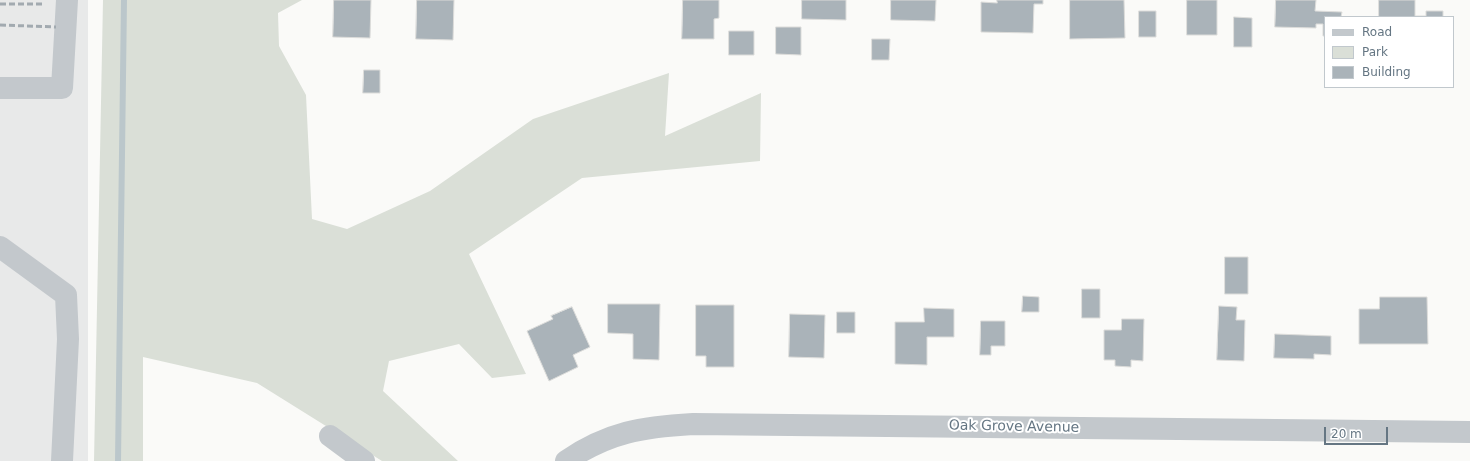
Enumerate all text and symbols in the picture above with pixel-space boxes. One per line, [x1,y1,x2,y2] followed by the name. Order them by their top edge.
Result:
[1324,16,1454,88] legend
[1362,25,1392,39] text: Road
[1362,45,1388,59] text: Park
[1362,65,1411,79] text: Building
[949,417,1079,437] street label: Oak Grove Avenue
[1326,419,1390,445] scale bar
[1331,427,1362,441] text: 20 m

